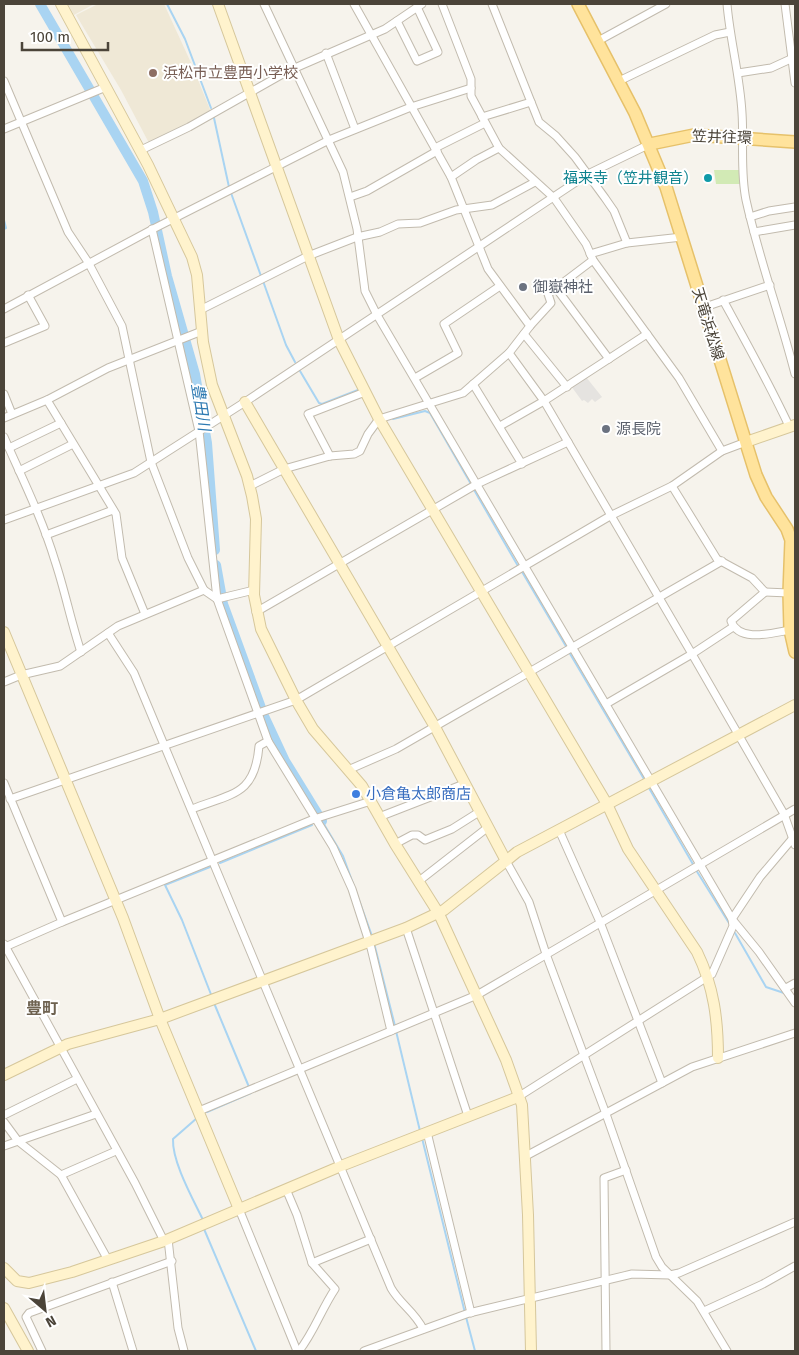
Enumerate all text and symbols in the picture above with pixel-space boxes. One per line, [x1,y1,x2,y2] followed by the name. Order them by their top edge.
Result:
[22,20,109,52] scale bar
[30,28,70,46] text: 100 m
[163,64,298,82] place label: 浜松市立豊西小学校
[147,67,159,79] marker: 浜松市立豊西小学校
[692,127,752,147] street label: 笠井往環
[563,169,698,187] place label: 福来寺（笠井観音）
[702,172,714,184] marker: 福来寺（笠井観音）
[533,278,593,296] place label: 御嶽神社
[517,281,529,293] marker: 御嶽神社
[688,285,728,363] street label: 天竜浜松線
[188,382,214,434] water label: 豊田川
[616,420,661,438] place label: 源長院
[600,423,612,435] marker: 源長院
[366,785,471,803] place label: 小倉亀太郎商店
[350,788,362,800] marker: 小倉亀太郎商店
[26,999,58,1018] district label: 豊町
[20,1285,70,1335] north arrow
[43,1311,59,1331] text: N

